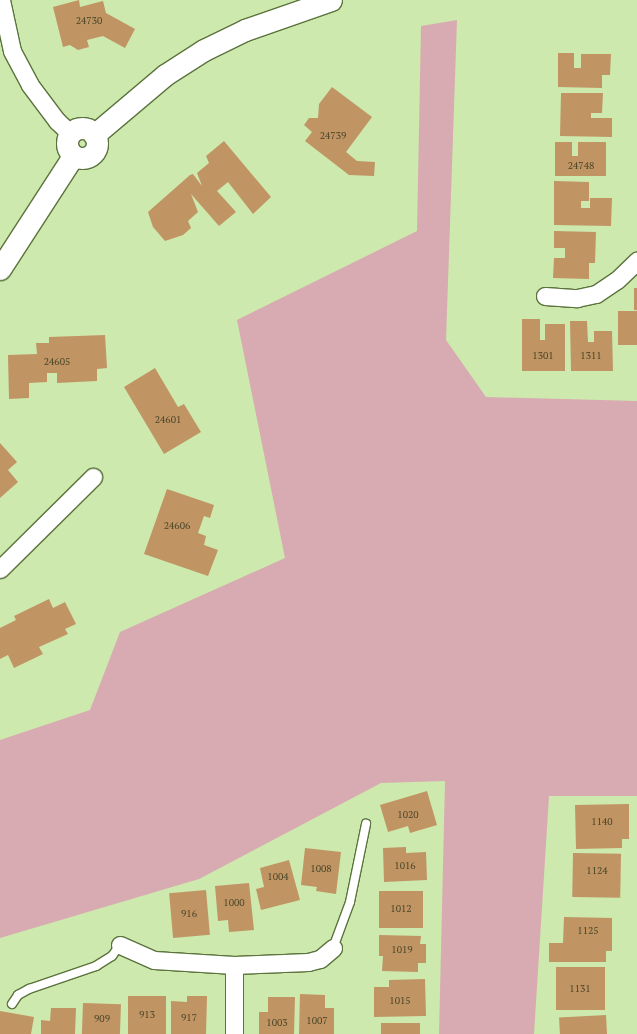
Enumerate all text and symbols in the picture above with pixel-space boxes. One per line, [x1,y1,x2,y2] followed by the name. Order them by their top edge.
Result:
[76,15,102,27] house number: 24730
[320,130,346,142] house number: 24739
[568,160,594,172] house number: 24748
[532,350,554,362] house number: 1301
[580,350,602,362] house number: 1311
[44,356,70,368] house number: 24605
[155,414,181,426] house number: 24601
[164,520,190,532] house number: 24606
[397,809,419,821] house number: 1020
[591,816,613,828] house number: 1140
[394,860,416,872] house number: 1016
[310,863,332,875] house number: 1008
[586,865,608,877] house number: 1124
[267,871,289,883] house number: 1004
[223,897,245,909] house number: 1000
[390,903,412,915] house number: 1012
[181,908,197,920] house number: 916
[577,925,599,937] house number: 1125
[391,944,413,956] house number: 1019
[569,983,591,995] house number: 1131
[389,995,411,1007] house number: 1015
[139,1009,155,1021] house number: 913
[181,1012,197,1024] house number: 917
[94,1013,110,1025] house number: 909
[306,1015,328,1027] house number: 1007
[266,1017,288,1029] house number: 1003

